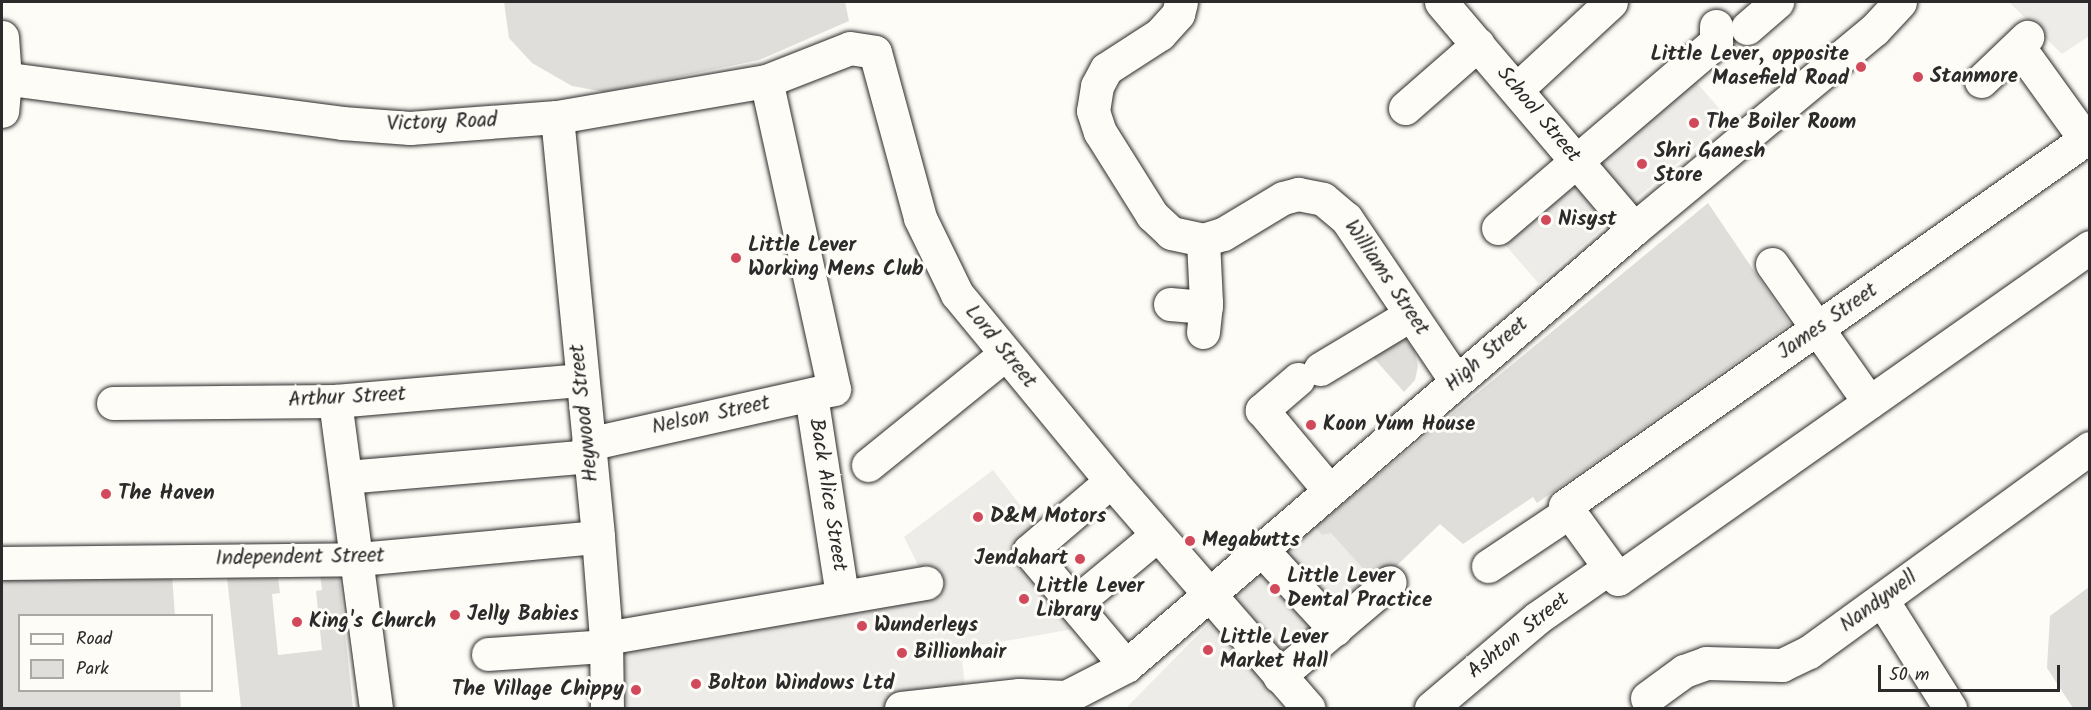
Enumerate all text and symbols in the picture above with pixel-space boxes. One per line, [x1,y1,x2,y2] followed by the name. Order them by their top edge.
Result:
[1650,42,1849,92] place label: Little Lever, opposite Masefield Road
[1854,60,1868,74] marker: Little Lever, opposite Masefield Road
[1491,62,1585,168] street label: School Street
[1930,64,2018,90] place label: Stanmore
[1911,70,1925,84] marker: Stanmore
[386,108,498,138] street label: Victory Road
[1706,110,1856,136] place label: The Boiler Room
[1687,116,1701,130] marker: The Boiler Room
[1654,139,1765,189] place label: Shri Ganesh Store
[1635,157,1649,171] marker: Shri Ganesh Store
[1558,207,1617,233] place label: Nisyst
[1539,213,1553,227] marker: Nisyst
[1338,215,1434,341] street label: Williams Street
[748,233,924,283] place label: Little Lever Working Mens Club
[729,251,743,265] marker: Little Lever Working Mens Club
[1773,278,1883,366] street label: James Street
[959,300,1041,394] street label: Lord Street
[1440,312,1534,398] street label: High Street
[565,343,605,483] street label: Heywood Street
[288,382,406,414] street label: Arthur Street
[650,391,772,441] street label: Nelson Street
[1323,412,1475,438] place label: Koon Yum House
[802,417,852,573] street label: Back Alice Street
[1304,418,1318,432] marker: Koon Yum House
[118,481,215,507] place label: The Haven
[99,487,113,501] marker: The Haven
[990,504,1106,530] place label: D&M Motors
[971,510,985,524] marker: D&M Motors
[1202,528,1300,554] place label: Megabutts
[1183,534,1197,548] marker: Megabutts
[215,544,385,572] street label: Independent Street
[974,546,1068,572] place label: Jendahart
[1073,552,1087,566] marker: Jendahart
[1287,564,1432,614] place label: Little Lever Dental Practice
[1835,566,1923,638] street label: Nandywell
[1036,574,1144,624] place label: Little Lever Library
[1268,582,1282,596] marker: Little Lever Dental Practice
[1463,587,1575,685] street label: Ashton Street
[1017,592,1031,606] marker: Little Lever Library
[467,602,579,628] place label: Jelly Babies
[448,608,462,622] marker: Jelly Babies
[309,609,436,635] place label: King's Church
[874,613,978,639] place label: Wunderleys
[18,614,213,692] legend
[290,615,304,629] marker: King's Church
[855,619,869,633] marker: Wunderleys
[76,625,112,654] text: Road
[1220,625,1328,675] place label: Little Lever Market Hall
[914,640,1006,666] place label: Billionhair
[1201,643,1215,657] marker: Little Lever Market Hall
[895,646,909,660] marker: Billionhair
[1881,653,2062,691] scale bar
[76,655,109,684] text: Park
[1889,661,1929,690] text: 50 m
[708,671,895,697] place label: Bolton Windows Ltd
[452,677,624,703] place label: The Village Chippy
[689,677,703,691] marker: Bolton Windows Ltd
[629,683,643,697] marker: The Village Chippy

